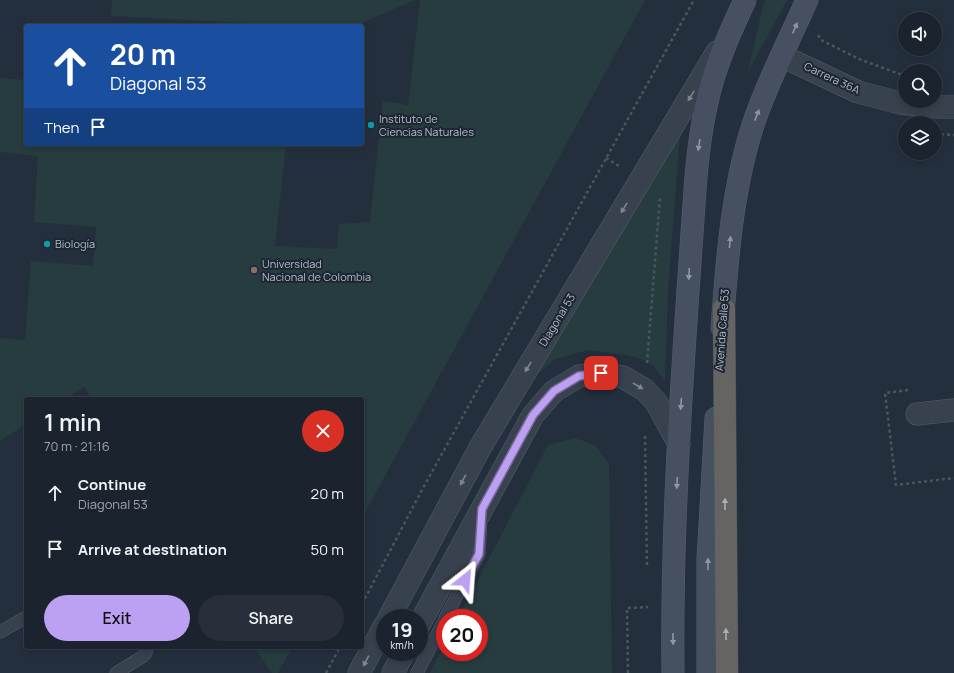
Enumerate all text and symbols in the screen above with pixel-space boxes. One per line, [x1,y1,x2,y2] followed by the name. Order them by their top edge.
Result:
[898,12,942,160] map controls
[898,12,942,56] button: sound
[792,21,798,33] one-way arrow
[110,35,176,73] text: 20 m
[44,40,96,92] icon: ahead
[802,58,863,97] street label: Carrera 36A
[898,64,942,108] button: search
[110,71,206,95] text: Diagonal 53
[687,90,694,102] one-way arrow
[755,109,761,121] one-way arrow
[379,111,474,139] place label: Instituto de Ciencias Naturales
[87,116,109,138] icon: arrive
[898,116,942,160] button: layers
[44,117,79,138] text: Then
[366,120,376,130] marker: Instituto de Ciencias Naturales
[696,139,702,151] one-way arrow
[621,202,628,214] one-way arrow
[55,236,95,251] place label: Biología
[726,236,733,248] one-way arrow
[42,239,52,249] marker: Biología
[262,256,371,284] place label: Universidad Nacional de Colombia
[249,265,259,275] marker: Universidad Nacional de Colombia
[686,268,693,280] one-way arrow
[711,288,732,372] street label: Avenida Calle 53
[535,291,578,349] street label: Diagonal 53
[584,356,618,390] pin
[525,361,532,373] one-way arrow
[590,362,612,384] icon: arrive
[632,382,644,389] one-way arrow
[678,398,685,410] one-way arrow
[44,405,101,438] text: 1 min
[302,410,344,452] button: close
[44,437,110,455] text: 70 m · 21:16
[78,474,146,495] text: Continue
[460,474,466,485] one-way arrow
[673,477,680,489] one-way arrow
[44,482,66,504] icon: ahead
[311,483,344,504] text: 20 m
[78,495,148,513] text: Diagonal 53
[722,497,728,510] one-way arrow
[44,538,66,560] icon: arrive
[78,539,227,560] text: Arrive at destination
[310,539,344,560] text: 50 m
[705,557,711,570] one-way arrow
[444,559,486,601] position arrow
[44,595,190,641] button: Exit
[198,595,344,641] button: Share
[436,609,488,661] speed limit sign: 20
[391,616,413,643] text: 19
[723,627,729,640] one-way arrow
[669,633,676,645] one-way arrow
[390,638,414,652] text: km/h
[362,656,369,667] one-way arrow

